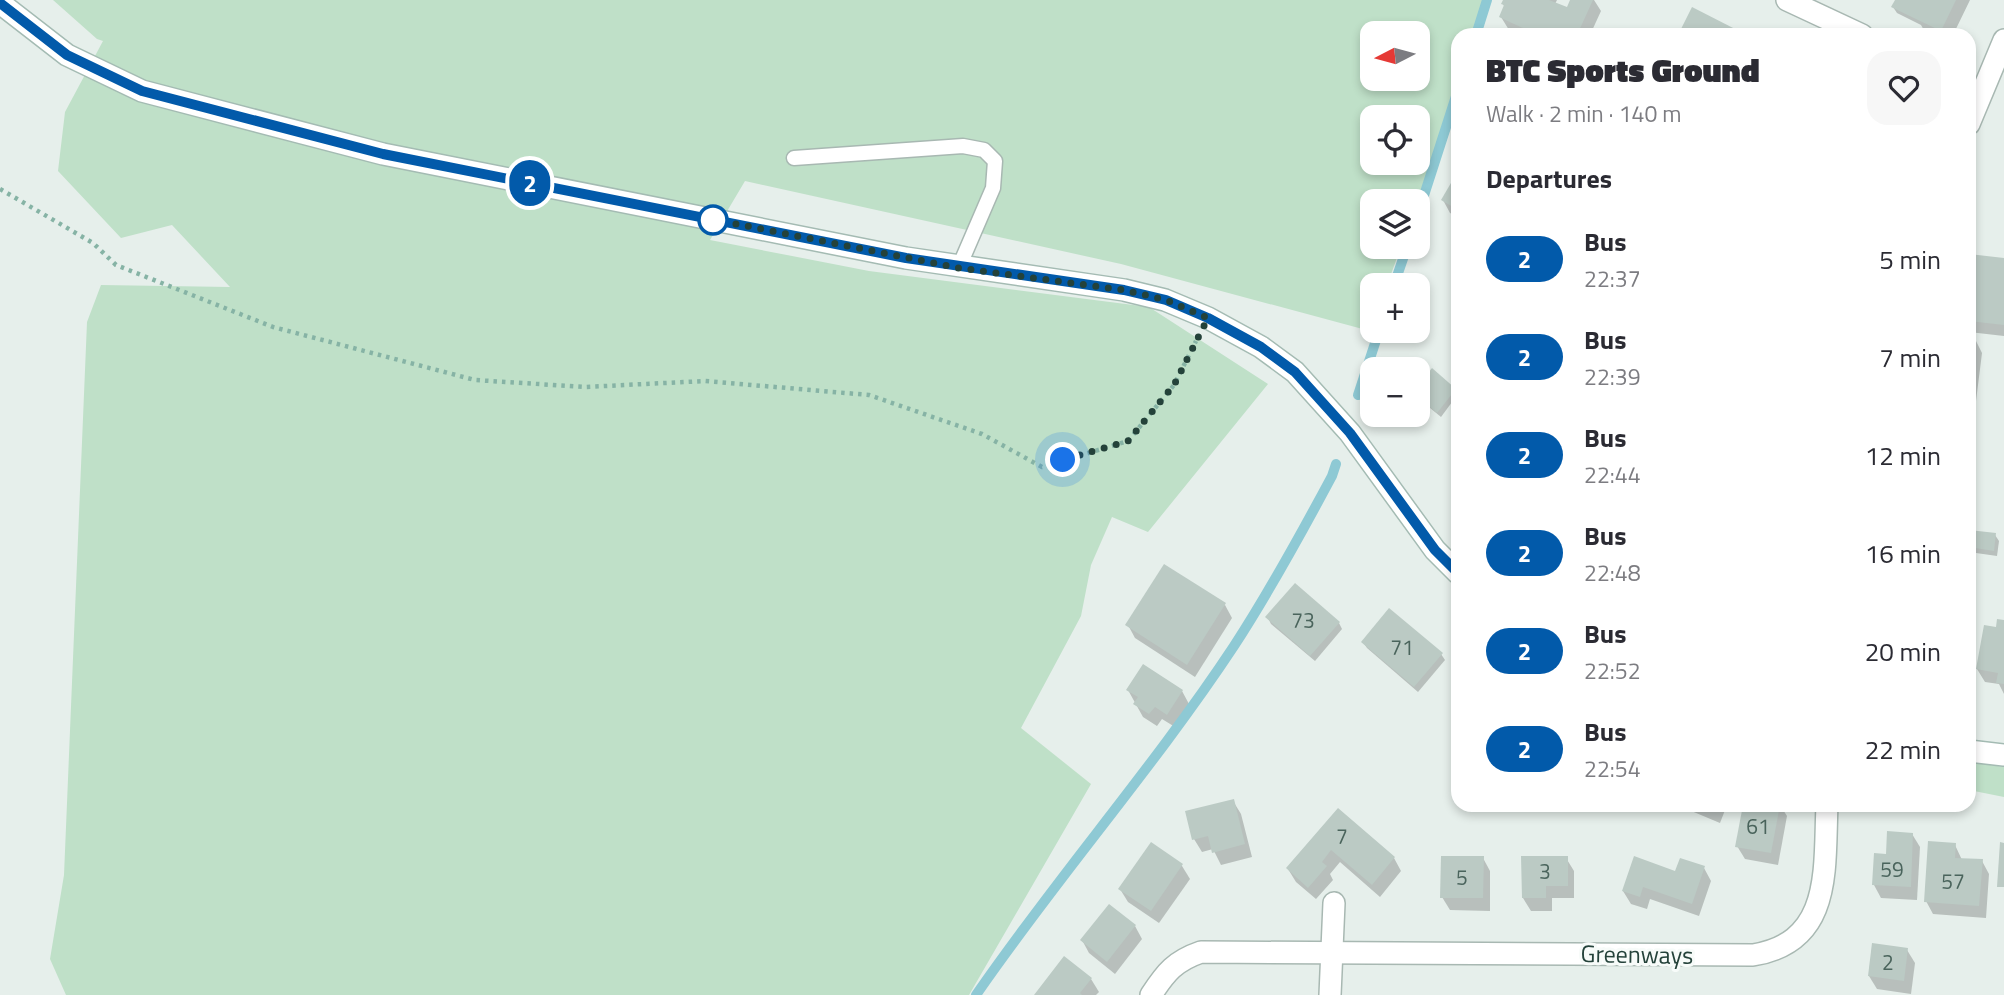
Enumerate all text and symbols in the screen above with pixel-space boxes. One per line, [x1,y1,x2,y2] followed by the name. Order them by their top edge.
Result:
[1360,21,1430,91] north arrow
[1360,21,1430,427] map controls
[1486,45,1760,95] text: BTC Sports Ground
[1867,51,1941,125] button: heart
[1486,96,1682,131] text: Walk · 2 min · 140 m
[1360,105,1430,175] button: locate
[1486,159,1612,198] text: Departures
[507,160,553,206] line badge: 2
[523,165,537,201] text: 2
[1360,189,1430,259] button: layers
[698,205,728,235] unlabelled marker
[1584,222,1626,261] text: Bus
[1879,240,1941,279] text: 5 min
[1518,241,1531,277] text: 2
[1584,261,1641,296] text: 22:37
[1360,273,1430,343] button: +
[1584,320,1626,359] text: Bus
[1879,338,1941,377] text: 7 min
[1518,339,1531,375] text: 2
[1360,357,1430,427] button: −
[1584,359,1641,394] text: 22:39
[1584,418,1626,457] text: Bus
[1865,436,1941,475] text: 12 min
[1518,437,1531,473] text: 2
[1045,442,1080,477] your location
[1584,457,1641,492] text: 22:44
[1584,516,1626,555] text: Bus
[1865,534,1941,573] text: 16 min
[1518,535,1531,571] text: 2
[1584,555,1641,590] text: 22:48
[1291,604,1315,636] house number: 73
[1584,614,1626,653] text: Bus
[1390,631,1414,663] house number: 71
[1865,632,1941,671] text: 20 min
[1518,633,1531,669] text: 2
[1584,653,1641,688] text: 22:52
[1584,712,1626,751] text: Bus
[1865,730,1941,769] text: 22 min
[1518,731,1531,767] text: 2
[1584,751,1641,786] text: 22:54
[1746,810,1770,842] house number: 61
[1336,820,1348,852] house number: 7
[1880,853,1904,885] house number: 59
[1539,855,1551,887] house number: 3
[1456,861,1468,893] house number: 5
[1941,865,1965,897] house number: 57
[1580,935,1694,973] street label: Greenways
[1882,946,1894,978] house number: 2

